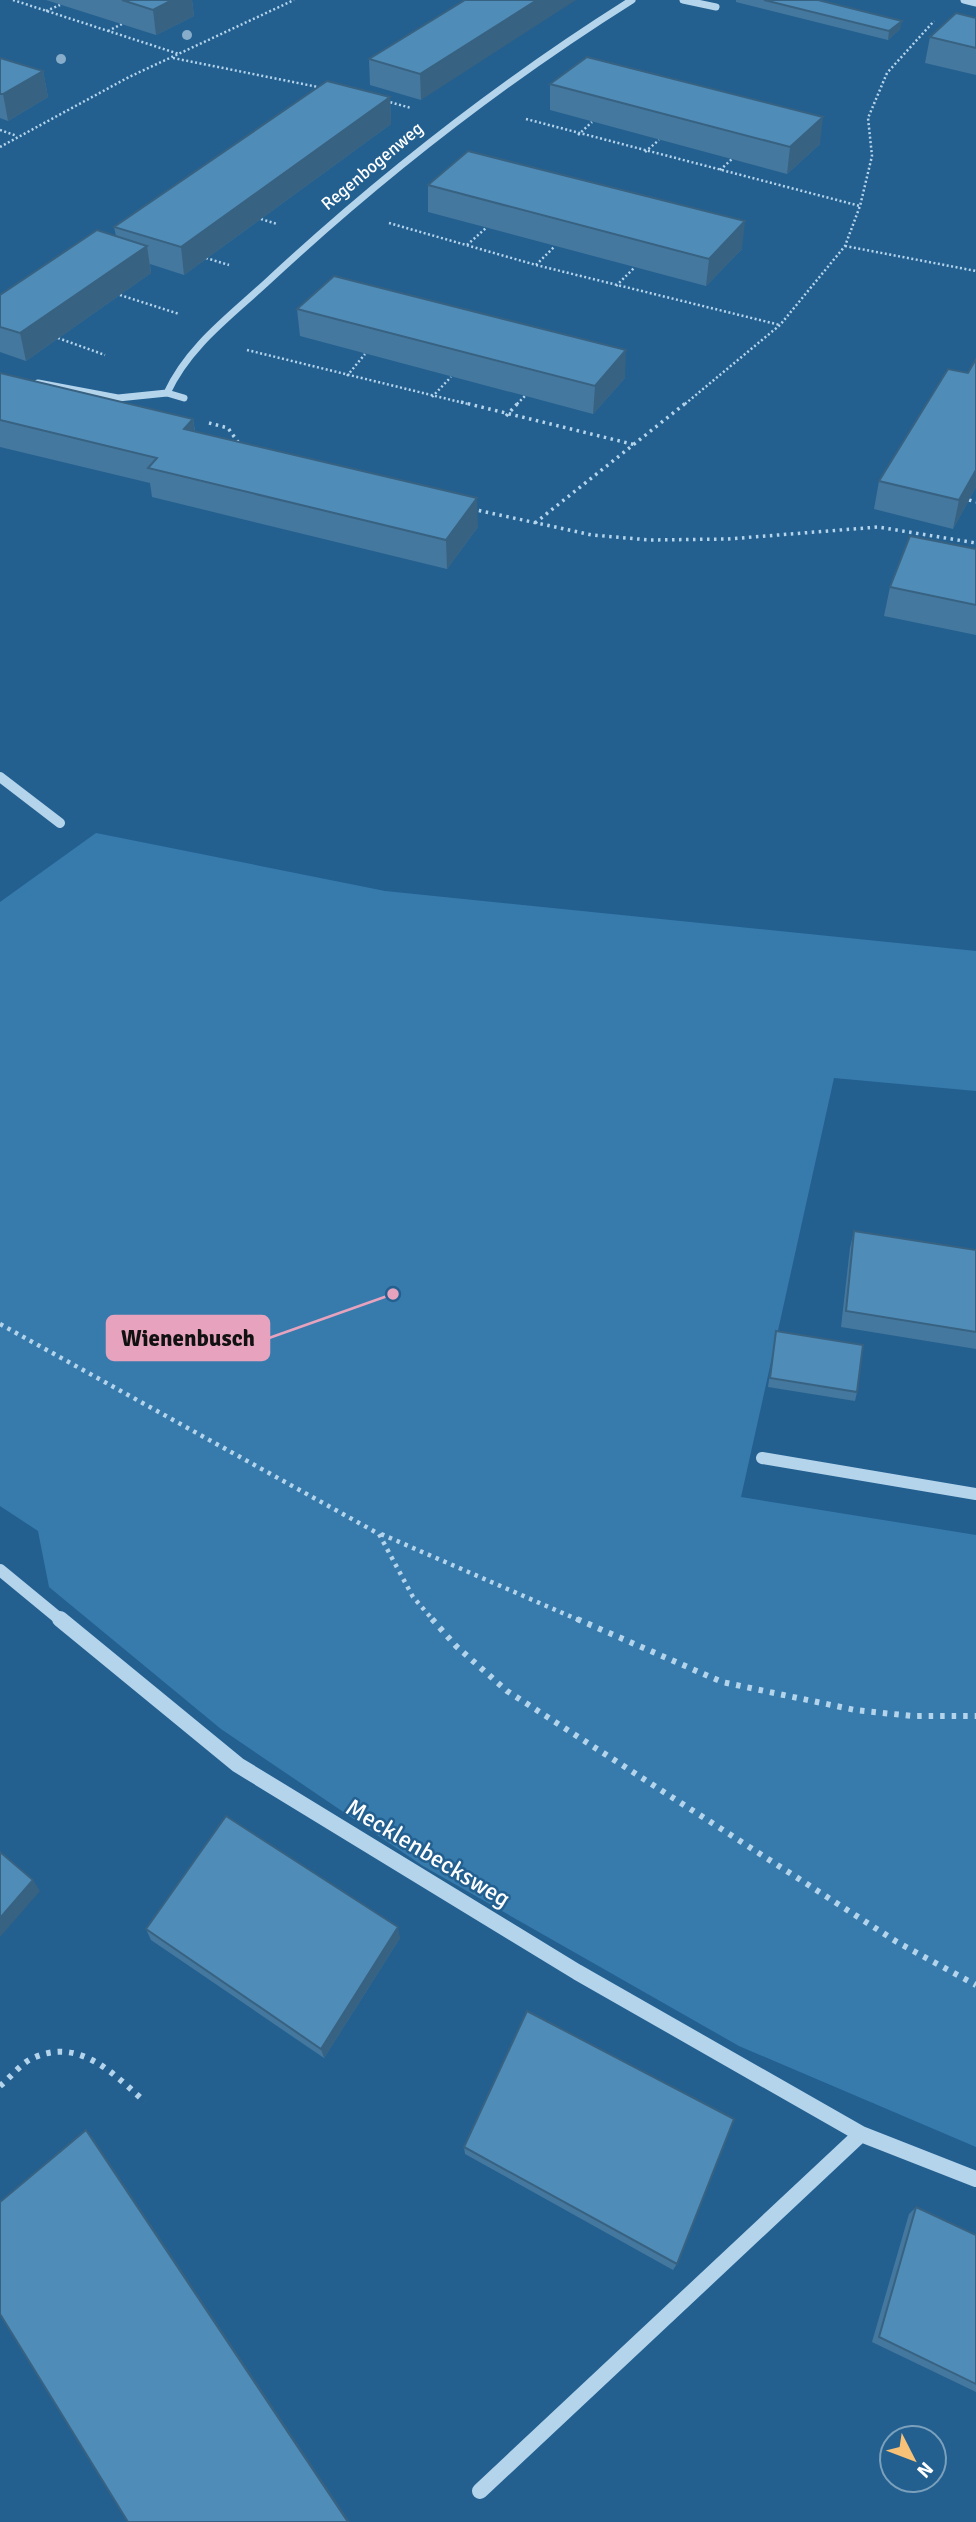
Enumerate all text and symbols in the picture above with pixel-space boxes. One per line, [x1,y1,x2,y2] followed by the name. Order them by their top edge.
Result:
[317,117,427,215] street label: Regenbogenweg
[107,1316,269,1360] callout: Wienenbusch
[121,1324,255,1353] text: Wienenbusch
[340,1792,516,1914] street label: Mecklenbecksweg
[878,2424,948,2494] north arrow
[912,2457,938,2483] text: N

